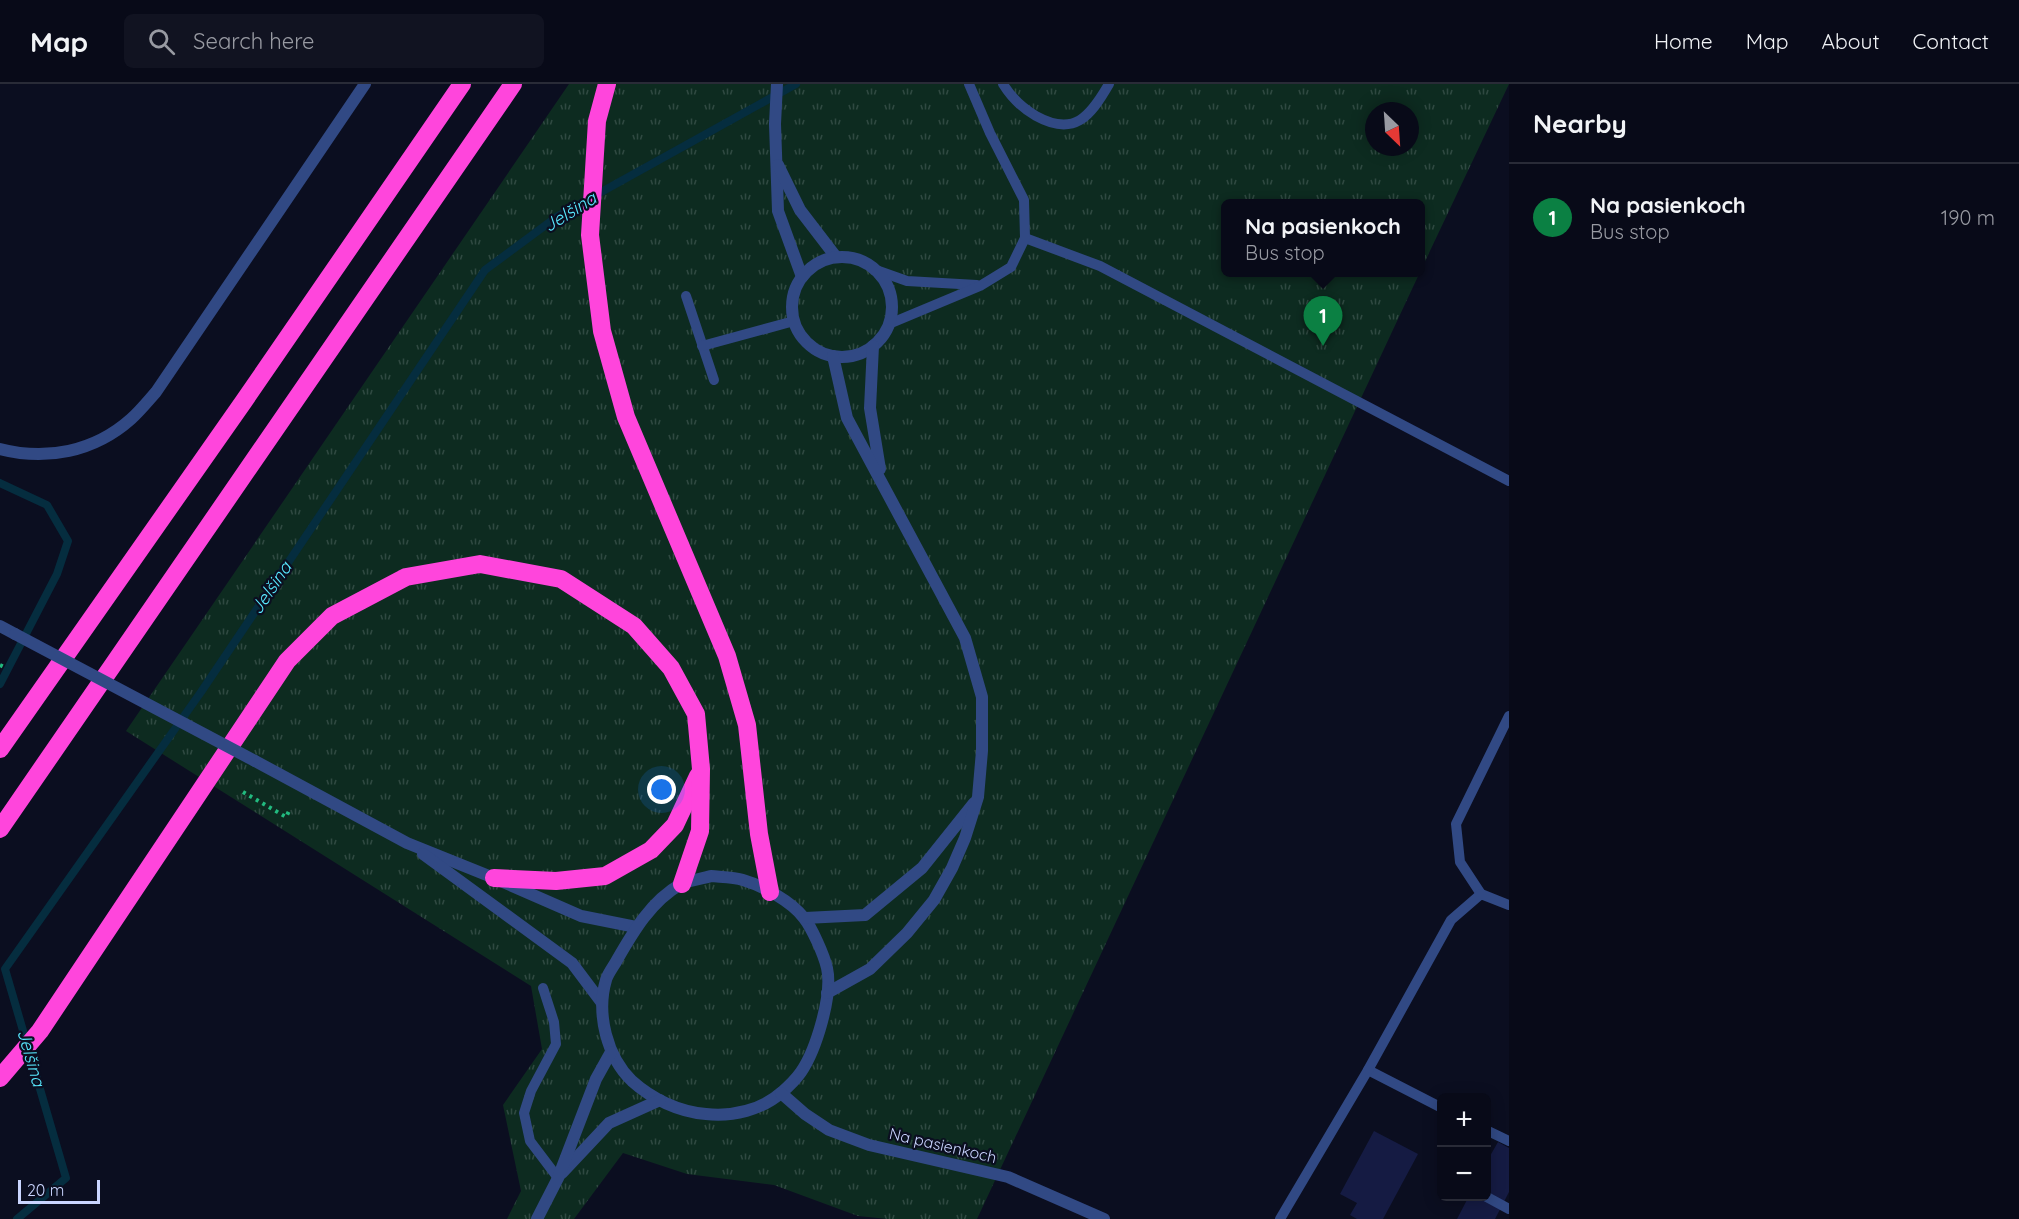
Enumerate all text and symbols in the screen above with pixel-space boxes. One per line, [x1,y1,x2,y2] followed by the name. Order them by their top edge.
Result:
[124,14,544,68] search box
[30,24,88,59] text: Map
[145,25,178,58] icon: search
[193,27,315,55] text: Search here
[1654,28,1713,54] text: Home
[1746,28,1789,54] text: Map
[1822,28,1880,54] text: About
[1913,28,1989,54] text: Contact
[1365,102,1419,156] north arrow
[1533,107,1627,140] text: Nearby
[539,186,601,237] water label: Jelšina
[1590,191,1746,219] text: Na pasienkoch
[1221,199,1425,277] popup
[1549,205,1556,230] text: 1
[1941,205,1995,230] text: 190 m
[1245,212,1401,240] text: Na pasienkoch
[1590,219,1670,244] text: Bus stop
[1245,240,1325,265] text: Bus stop
[1304,296,1342,346] pin: 1
[245,556,297,618] water label: Jelšina
[647,775,676,804] your location
[12,1027,51,1090] water label: Jelšina
[1437,1093,1491,1201] map controls
[1437,1093,1491,1147] button: +
[887,1123,999,1167] street label: Na pasienkoch
[1437,1147,1491,1201] button: −
[18,1177,100,1204] scale bar
[27,1180,64,1200] text: 20 m

